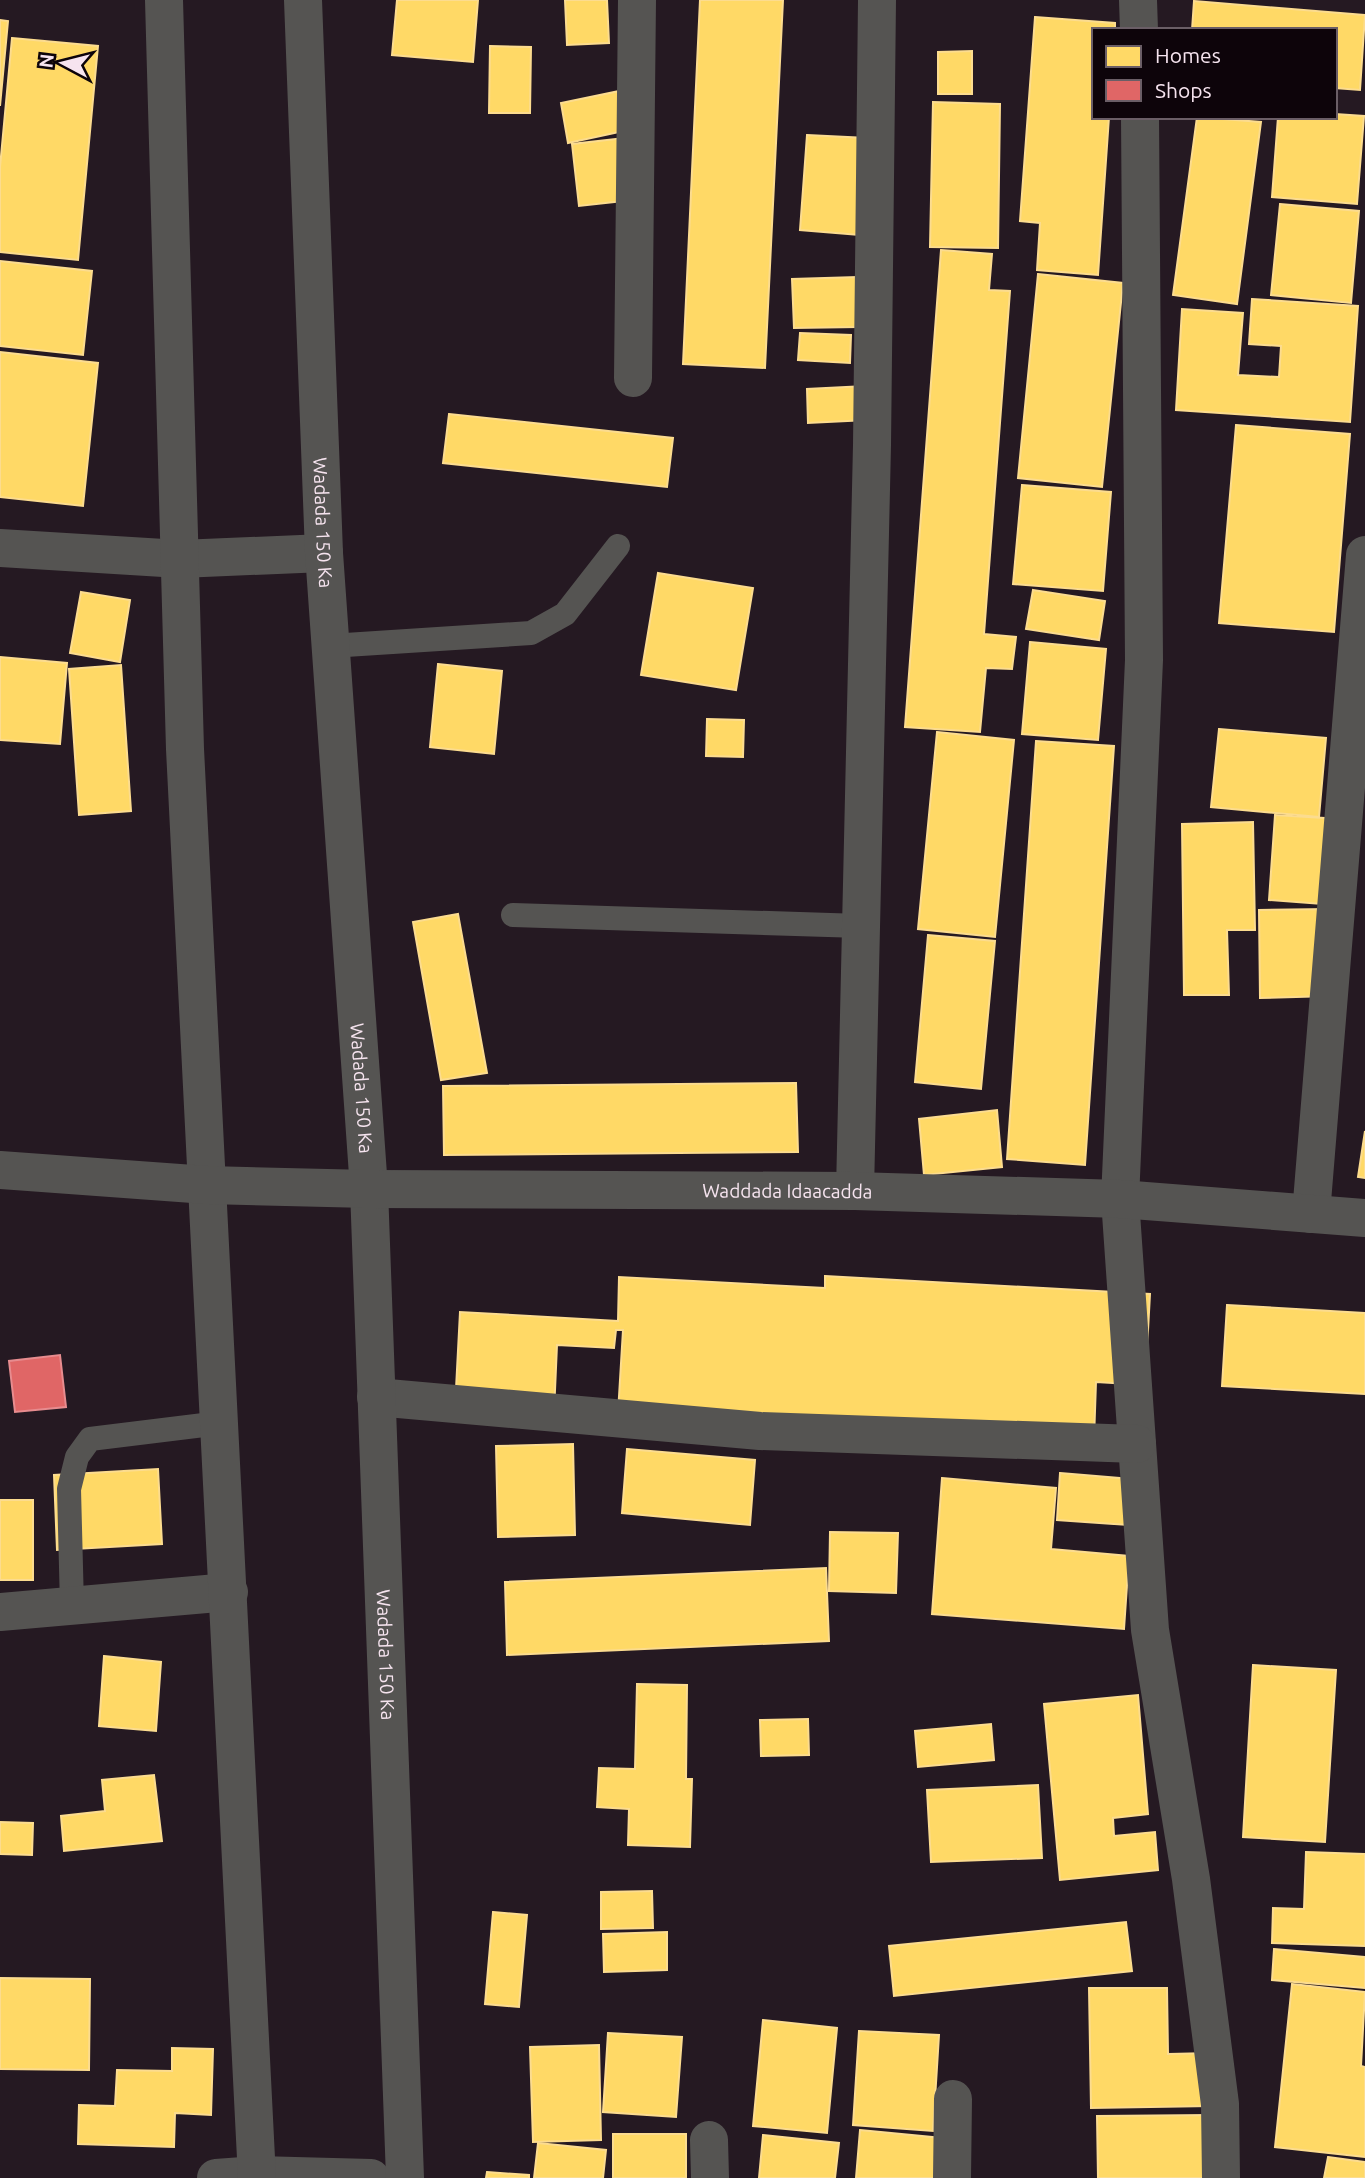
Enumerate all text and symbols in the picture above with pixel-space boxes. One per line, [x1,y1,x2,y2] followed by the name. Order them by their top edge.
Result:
[28,28,98,98] north arrow
[1092,28,1337,119] legend
[1155,43,1221,67] text: Homes
[34,53,58,69] text: N
[1155,78,1212,102] text: Shops
[309,457,337,589] street label: Wadada 150 Ka
[346,1022,377,1154] street label: Wadada 150 Ka
[702,1179,873,1203] street label: Waddada Idaacadda
[373,1589,399,1721] street label: Wadada 150 Ka

